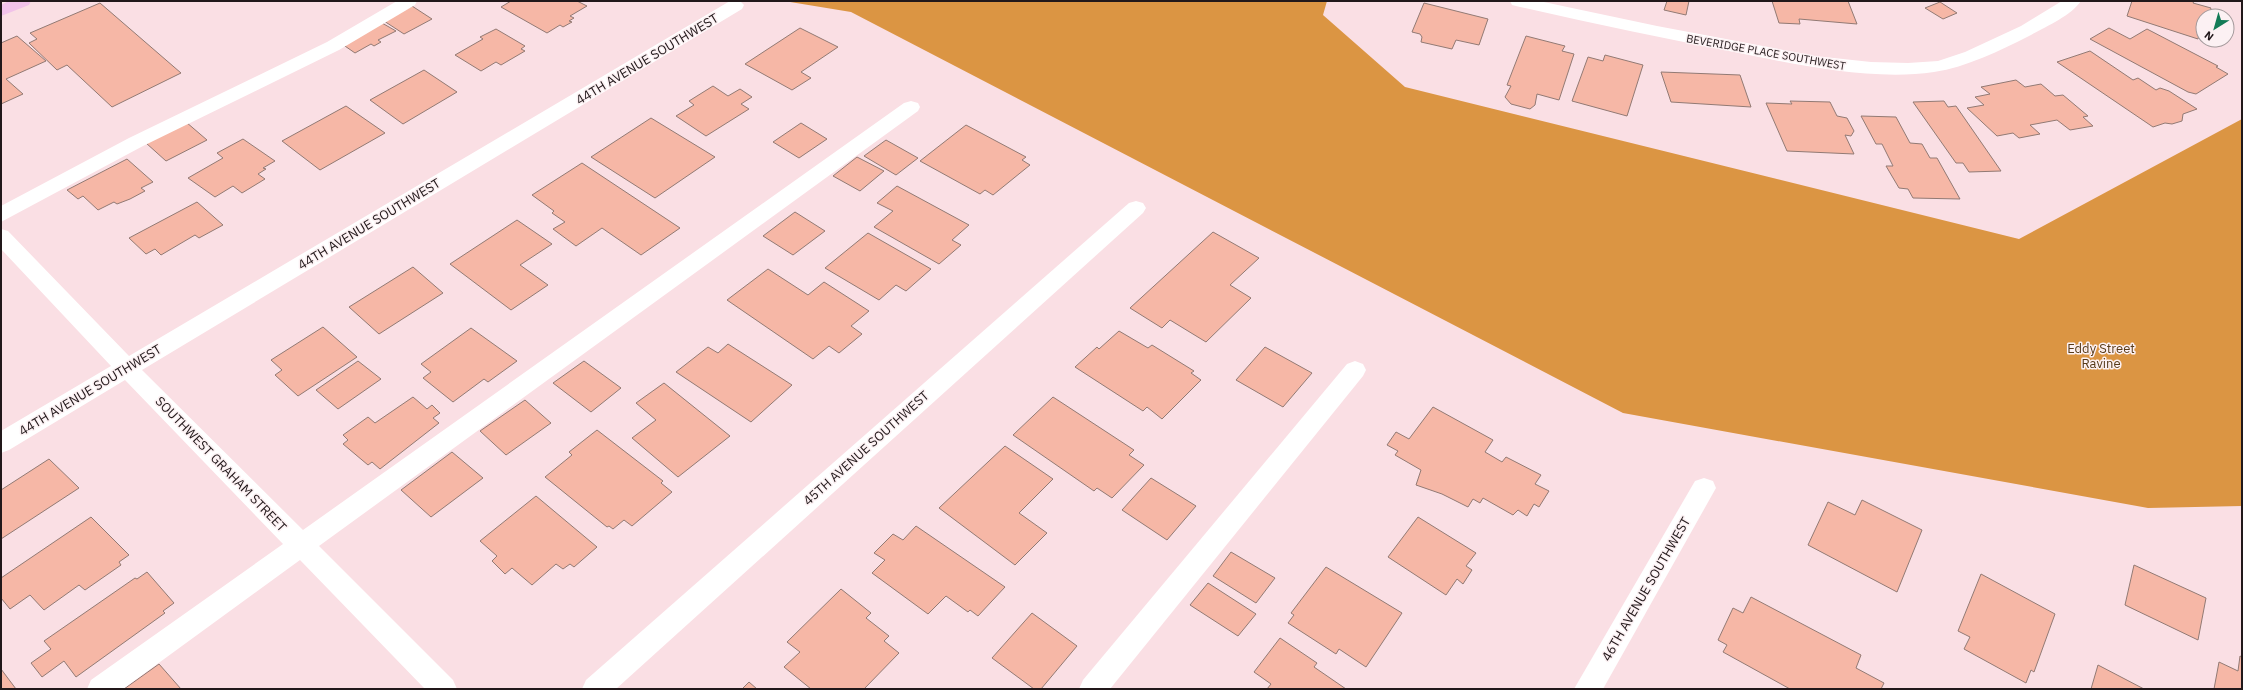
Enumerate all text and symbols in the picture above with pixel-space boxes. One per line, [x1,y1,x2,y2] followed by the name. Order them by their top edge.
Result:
[2195,8,2235,48] north arrow
[573,9,722,108] street label: 44TH AVENUE SOUTHWEST
[2202,28,2216,44] text: N
[1685,31,1848,73] street label: BEVERIDGE PLACE SOUTHWEST
[295,174,444,273] street label: 44TH AVENUE SOUTHWEST
[16,340,165,439] street label: 44TH AVENUE SOUTHWEST
[2067,340,2135,372] park label: Eddy Street Ravine
[800,387,933,509] street label: 45TH AVENUE SOUTHWEST
[152,393,291,536] street label: SOUTHWEST GRAHAM STREET
[1598,514,1694,664] street label: 46TH AVENUE SOUTHWEST

